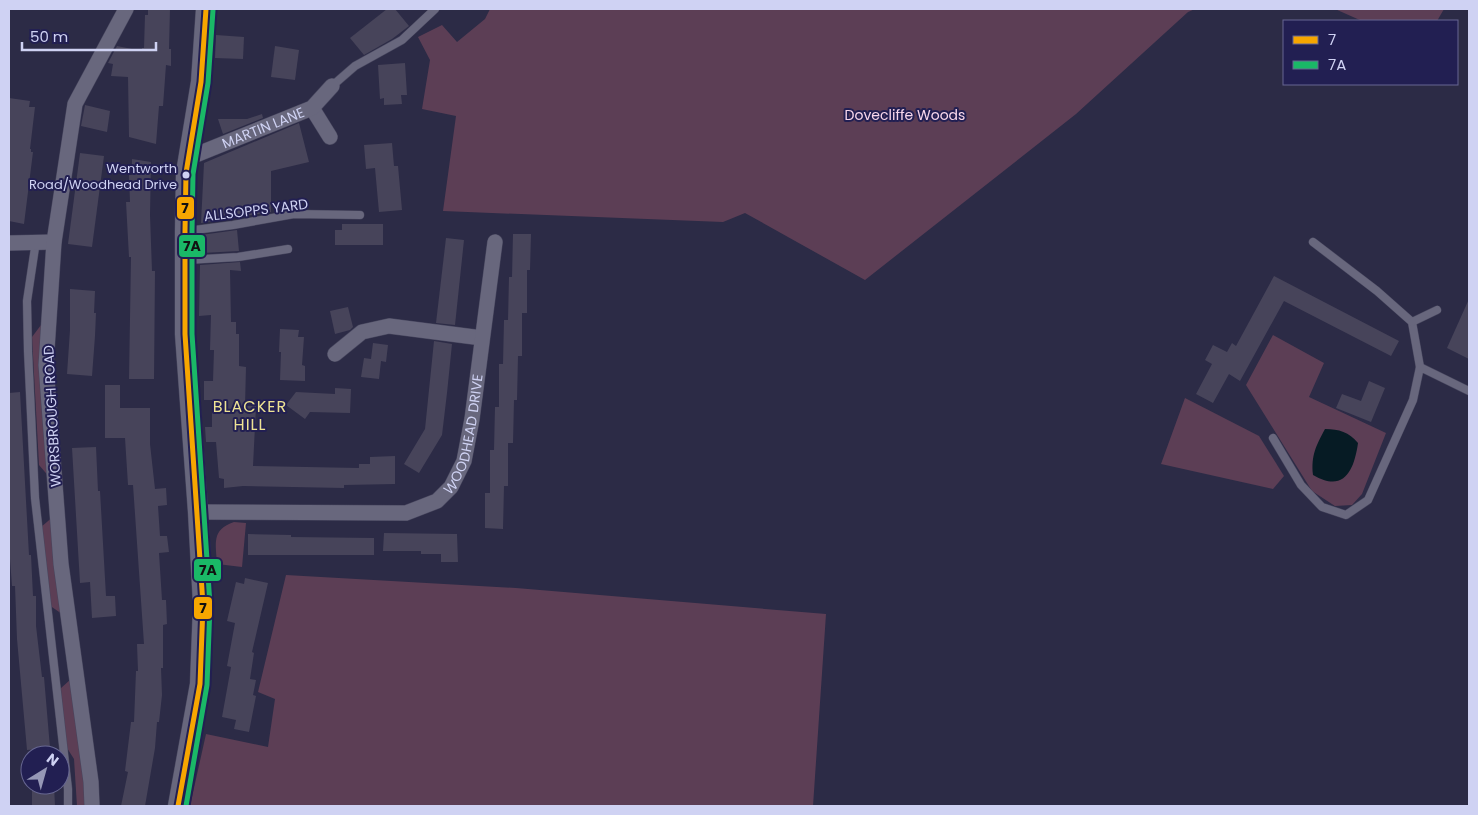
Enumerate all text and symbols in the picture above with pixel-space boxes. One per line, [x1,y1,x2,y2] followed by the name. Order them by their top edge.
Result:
[22,20,156,52] scale bar
[1283,20,1458,85] legend
[30,26,68,47] text: 50 m
[1328,29,1336,50] text: 7
[1328,54,1346,75] text: 7A
[219,102,307,153] street label: MARTIN LANE
[845,105,965,125] park label: Dovecliffe Woods
[29,159,177,194] place label: Wentworth Road/Woodhead Drive
[181,170,191,180] marker: Wentworth Road/Woodhead Drive
[203,194,309,226] street label: ALLSOPPS YARD
[176,196,195,220] line badge: 7
[181,198,189,218] text: 7
[178,234,206,258] line badge: 7A
[183,236,202,256] text: 7A
[38,344,66,487] street label: WORSBROUGH ROAD
[439,373,488,499] street label: WOODHEAD DRIVE
[213,395,287,436] district label: BLACKER HILL
[193,558,222,582] line badge: 7A
[199,560,218,580] text: 7A
[193,596,213,620] line badge: 7
[199,598,207,618] text: 7
[20,745,70,795] north arrow
[43,748,63,771] text: N

